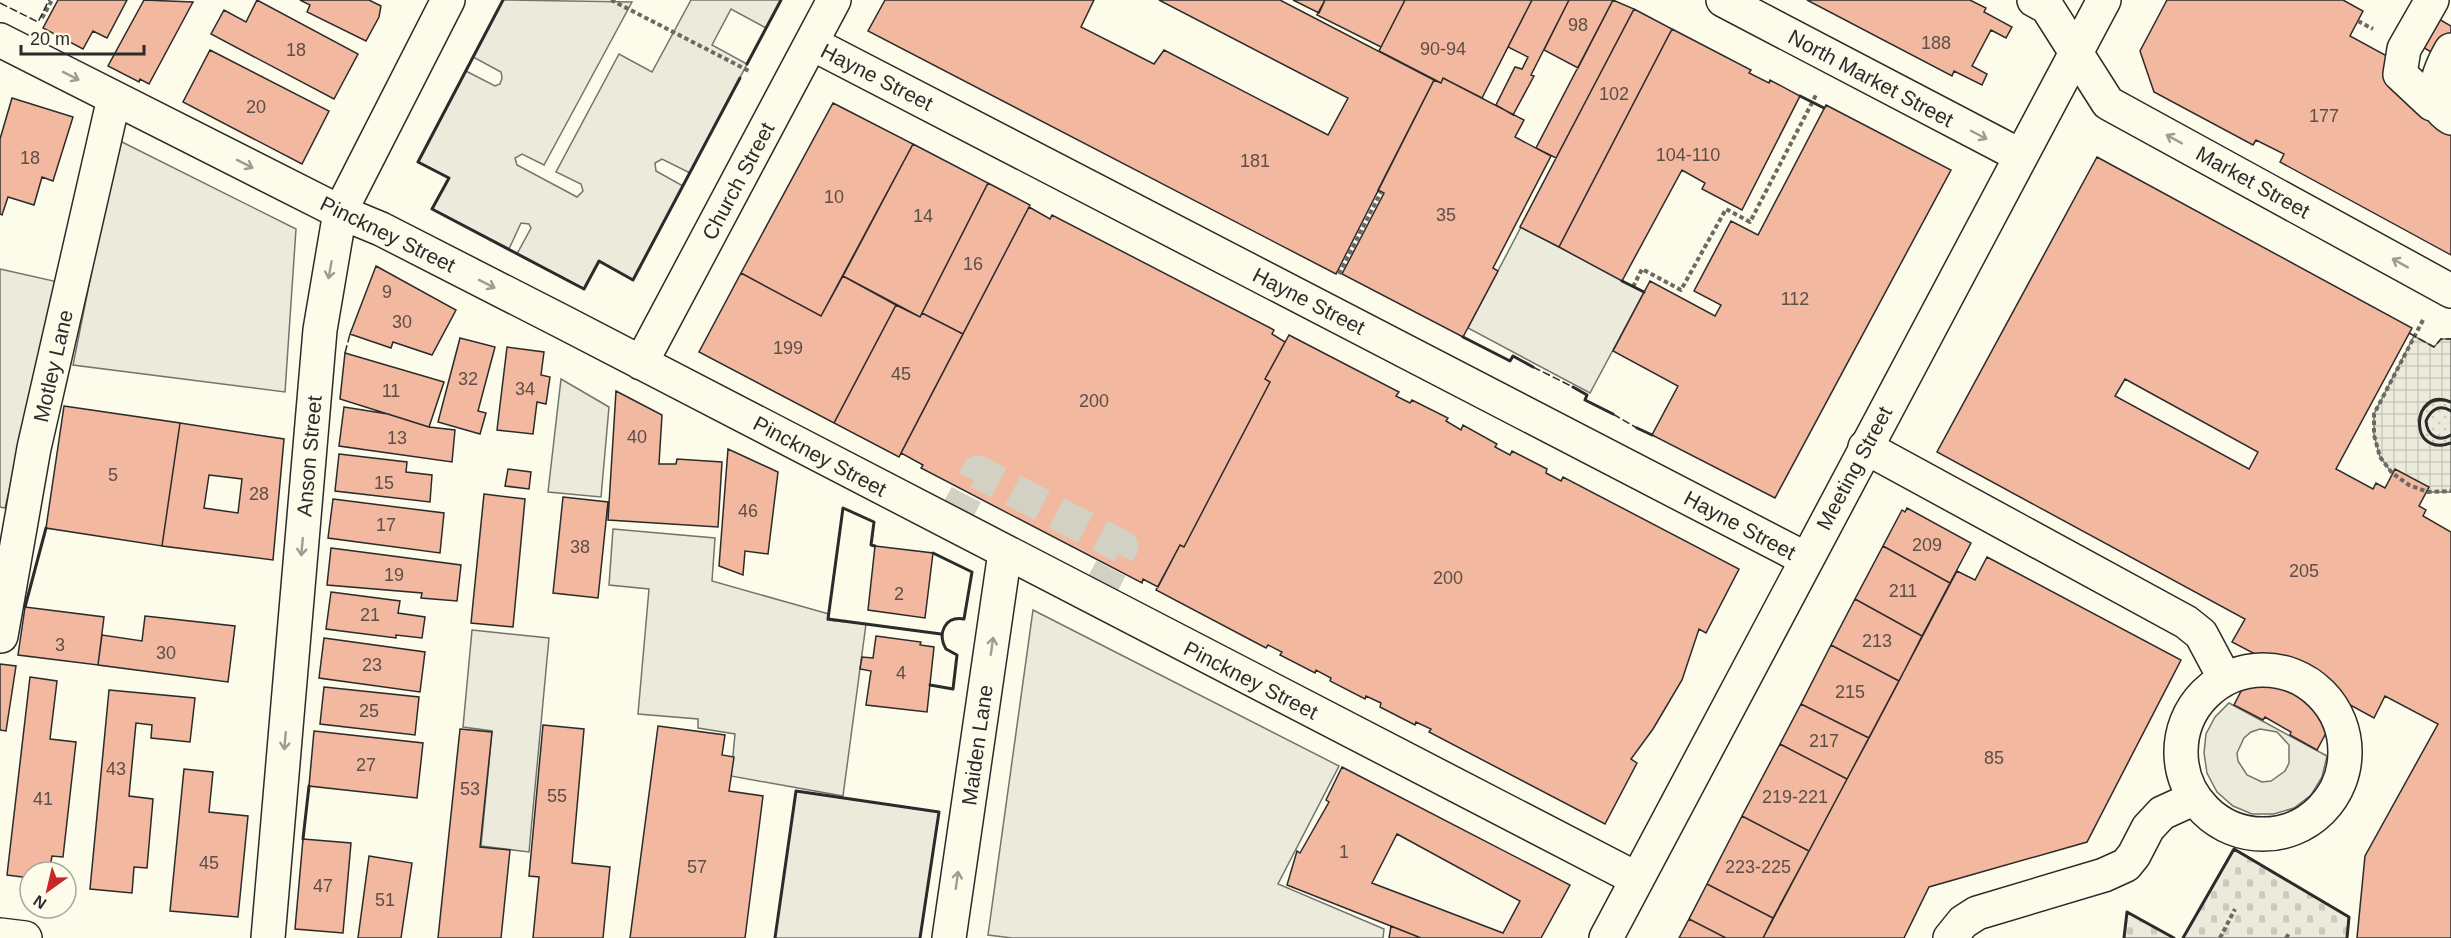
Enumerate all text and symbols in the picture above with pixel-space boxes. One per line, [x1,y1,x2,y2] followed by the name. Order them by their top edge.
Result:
[1568,15,1588,35] house number: 98
[21,18,144,56] scale bar
[1785,25,1957,131] street label: North Market Street
[30,29,70,49] text: 20 m
[1921,33,1951,53] house number: 188
[817,39,937,115] street label: Hayne Street
[1420,39,1466,59] house number: 90-94
[286,40,306,60] house number: 18
[62,70,79,82] one-way arrow
[1599,84,1629,104] house number: 102
[246,97,266,117] house number: 20
[2309,106,2339,126] house number: 177
[697,118,779,244] street label: Church Street
[1970,130,1988,141] one-way arrow
[2165,133,2183,144] one-way arrow
[2192,141,2314,223] street label: Market Street
[1656,145,1720,165] house number: 104-110
[20,148,40,168] house number: 18
[1240,151,1270,171] house number: 181
[236,158,254,170] one-way arrow
[824,187,844,207] house number: 10
[317,191,459,277] street label: Pinckney Street
[1436,205,1456,225] house number: 35
[913,206,933,226] house number: 14
[963,254,983,274] house number: 16
[2392,257,2409,269] one-way arrow
[325,259,336,279] one-way arrow
[1249,263,1369,339] street label: Hayne Street
[478,278,496,290] one-way arrow
[382,282,392,302] house number: 9
[1781,289,1809,309] house number: 112
[29,308,77,424] street label: Motley Lane
[392,312,412,332] house number: 30
[773,338,803,358] house number: 199
[891,364,911,384] house number: 45
[458,369,478,389] house number: 32
[515,379,535,399] house number: 34
[382,381,400,401] house number: 11
[1079,391,1109,411] house number: 200
[292,394,326,517] street label: Anson Street
[1812,402,1896,534] street label: Meeting Street
[750,411,890,501] street label: Pinckney Street
[627,427,647,447] house number: 40
[387,428,407,448] house number: 13
[108,465,118,485] house number: 5
[374,473,394,493] house number: 15
[249,484,269,504] house number: 28
[1680,486,1800,564] street label: Hayne Street
[738,501,758,521] house number: 46
[376,515,396,535] house number: 17
[1912,535,1942,555] house number: 209
[296,536,307,556] one-way arrow
[570,537,590,557] house number: 38
[2289,561,2319,581] house number: 205
[384,565,404,585] house number: 19
[1433,568,1463,588] house number: 200
[1889,581,1917,601] house number: 211
[894,584,904,604] house number: 2
[360,605,380,625] house number: 21
[1862,631,1892,651] house number: 213
[55,635,65,655] house number: 3
[987,636,998,656] one-way arrow
[1180,636,1322,724] street label: Pinckney Street
[156,643,176,663] house number: 30
[362,655,382,675] house number: 23
[896,663,906,683] house number: 4
[1835,682,1865,702] house number: 215
[957,683,997,807] street label: Maiden Lane
[359,701,379,721] house number: 25
[279,731,290,751] one-way arrow
[1809,731,1839,751] house number: 217
[1984,748,2004,768] house number: 85
[356,755,376,775] house number: 27
[106,759,126,779] house number: 43
[460,779,480,799] house number: 53
[547,786,567,806] house number: 55
[1762,787,1828,807] house number: 219-221
[33,789,53,809] house number: 41
[1339,842,1349,862] house number: 1
[199,853,219,873] house number: 45
[687,857,707,877] house number: 57
[1725,857,1791,877] house number: 223-225
[18,860,78,920] north arrow
[952,871,963,891] one-way arrow
[313,876,333,896] house number: 47
[375,890,395,910] house number: 51
[30,892,49,912] text: N

